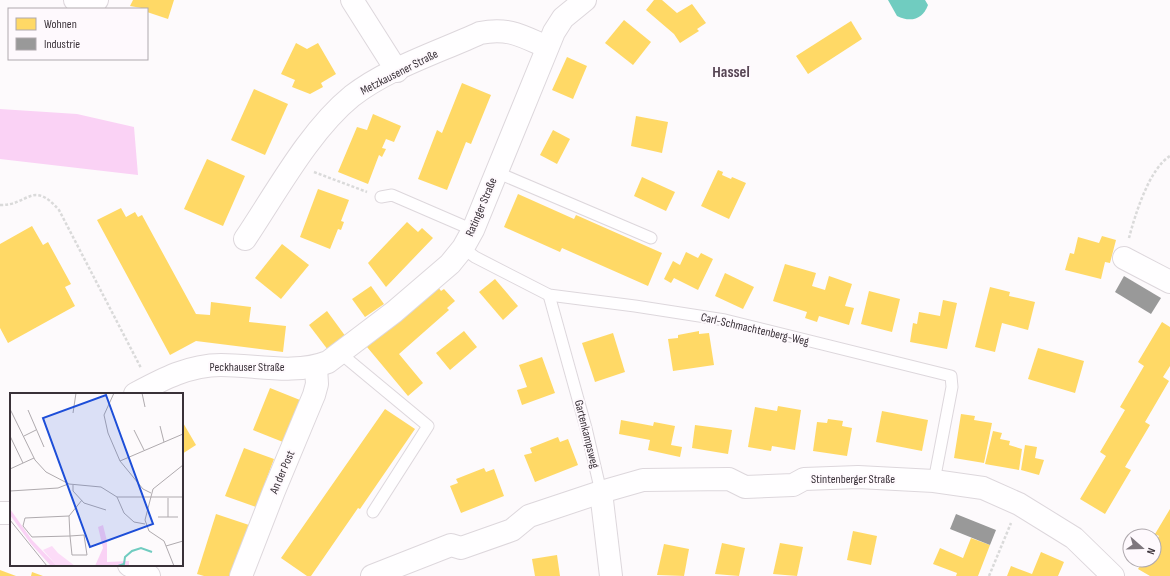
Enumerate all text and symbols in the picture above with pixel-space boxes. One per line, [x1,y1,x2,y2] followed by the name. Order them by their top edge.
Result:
[8,8,148,60] legend
[44,17,77,32] text: Wohnen
[44,37,80,52] text: Industrie
[358,46,441,98] street label: Metzkausener Straße
[712,63,750,82] district label: Hassel
[462,175,501,239] street label: Ratinger Straße
[699,310,811,349] street label: Carl-Schmachtenberg-Weg
[209,360,285,375] street label: Peckhauser Straße
[10,393,183,566] inset map
[571,398,602,470] street label: Gartenkampsweg
[266,448,298,497] street label: An der Post
[811,472,895,487] street label: Stintenberger Straße
[1122,528,1162,568] north arrow
[1144,546,1158,556] text: N

